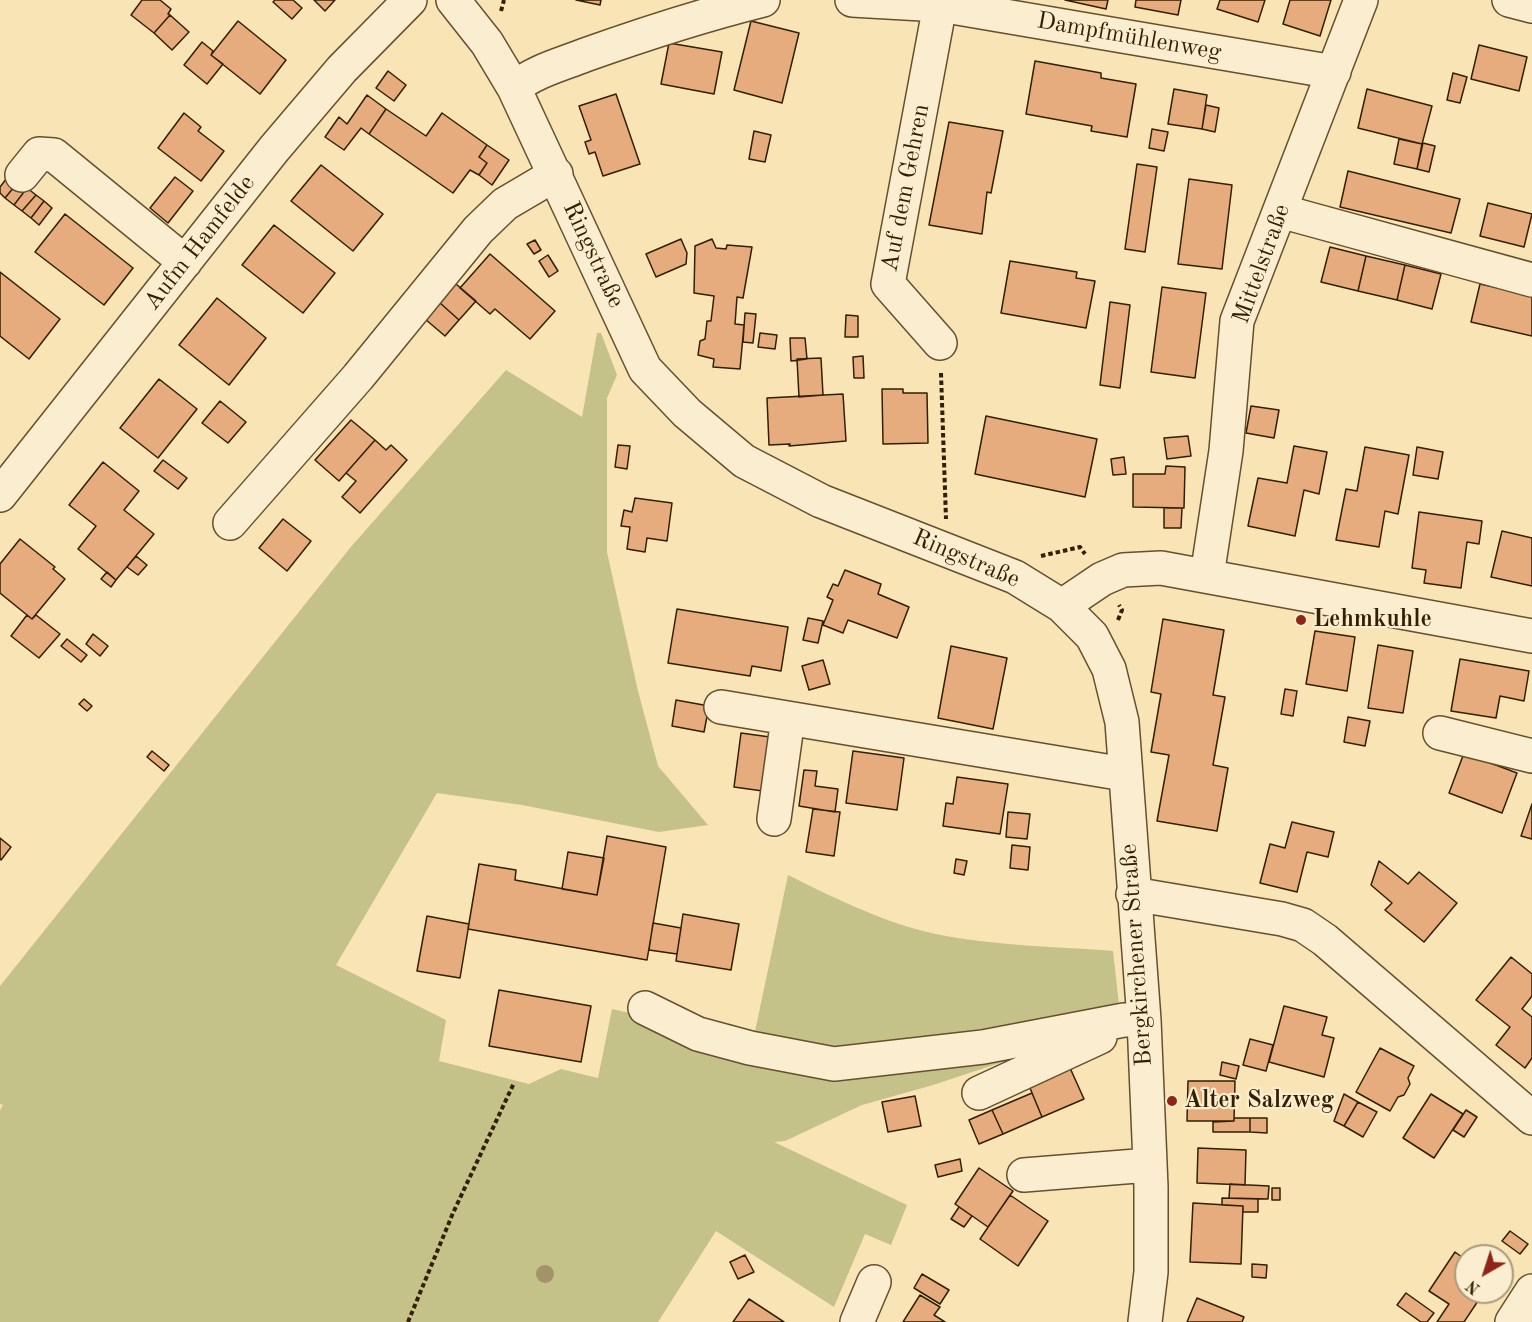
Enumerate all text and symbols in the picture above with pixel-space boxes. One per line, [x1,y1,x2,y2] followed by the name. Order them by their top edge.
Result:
[1034,7,1224,67] street label: Dampfmühlenweg
[876,102,936,274] street label: Auf dem Gehren
[138,170,262,316] street label: Aufm Hamfelde
[556,197,630,313] street label: Ringstraße
[1227,200,1297,328] street label: Mittelstraße
[908,524,1024,594] street label: Ringstraße
[1313,606,1432,634] place label: Lehmkuhle
[1294,613,1308,627] marker: Lehmkuhle
[1115,843,1159,1067] street label: Bergkirchener Straße
[1184,1087,1334,1115] place label: Alter Salzweg
[1165,1094,1179,1108] marker: Alter Salzweg
[1454,1244,1514,1304] north arrow
[1464,1276,1484,1297] text: N

